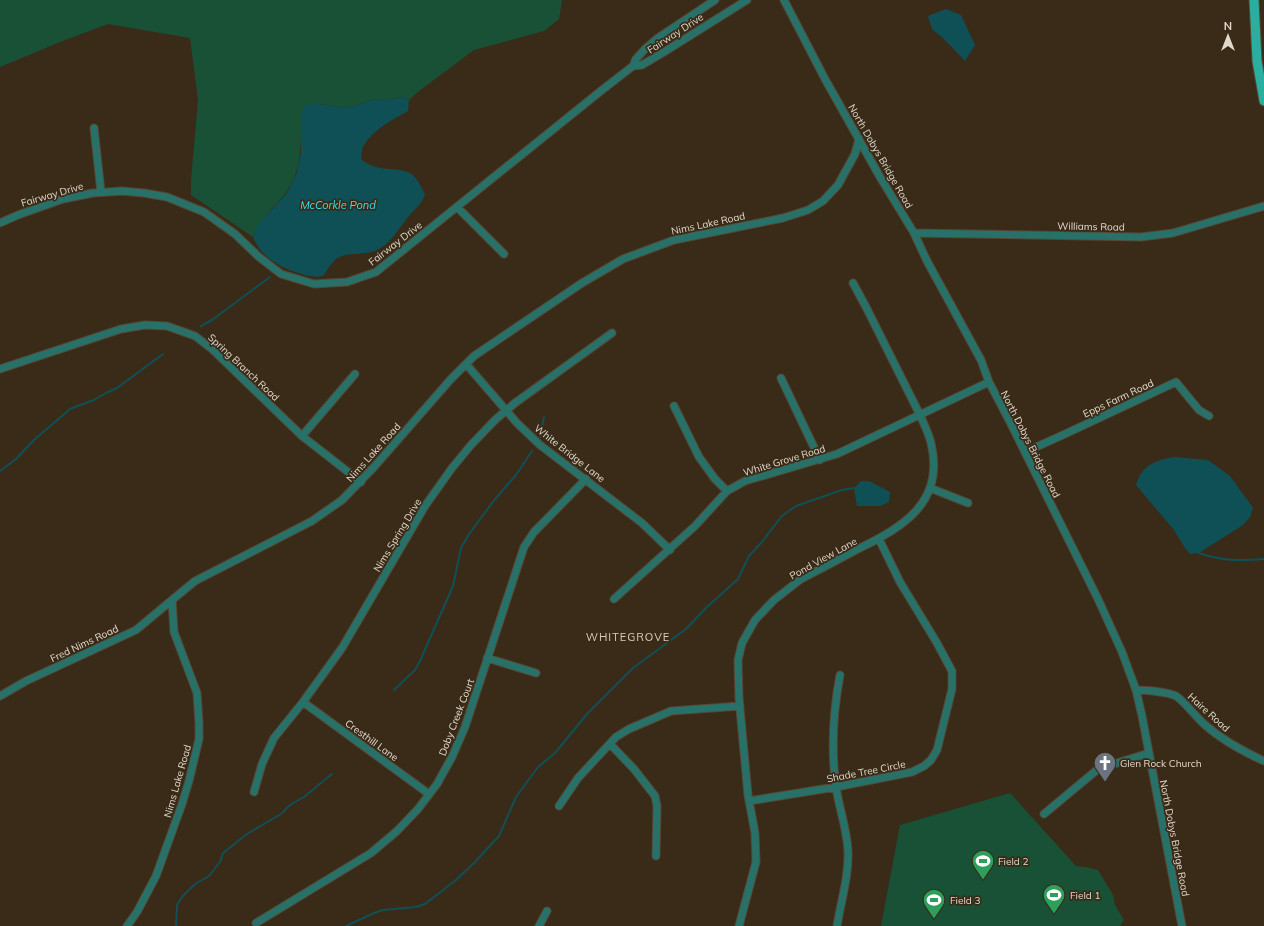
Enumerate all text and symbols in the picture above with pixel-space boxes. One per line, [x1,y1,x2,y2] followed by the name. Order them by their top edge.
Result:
[645,10,706,56] street label: Fairway Drive
[1208,16,1248,56] north arrow
[1224,19,1232,33] text: N
[845,102,916,211] street label: North Dobys Bridge Road
[19,179,85,210] street label: Fairway Drive
[300,198,376,212] water label: McCorkle Pond
[670,209,746,238] street label: Nims Lake Road
[366,218,425,268] street label: Fairway Drive
[1057,219,1125,234] street label: Williams Road
[205,331,282,404] street label: Spring Branch Road
[1081,376,1156,420] street label: Epps Farm Road
[998,389,1063,500] street label: North Dobys Bridge Road
[343,420,403,485] street label: Nims Lake Road
[532,422,608,485] street label: White Bridge Lane
[742,442,827,479] street label: White Grove Road
[370,496,424,574] street label: Nims Spring Drive
[787,535,859,582] street label: Pond View Lane
[48,622,120,665] street label: Fred Nims Road
[586,630,670,644] district label: WHITEGROVE
[436,676,477,758] street label: Doby Creek Court
[1185,690,1232,735] street label: Haire Road
[343,717,401,764] street label: Cresthill Lane
[161,743,194,819] street label: Nims Lake Road
[1092,750,1118,783] church icon: Glen Rock Church
[826,757,907,786] street label: Shade Tree Circle
[1120,757,1202,770] place label: Glen Rock Church
[1157,779,1192,897] street label: North Dobys Bridge Road
[970,848,996,881] sports icon: Field 2
[998,855,1028,868] place label: Field 2
[1041,882,1067,915] sports icon: Field 1
[921,887,947,920] sports icon: Field 3
[1070,889,1100,902] place label: Field 1
[950,894,980,907] place label: Field 3

